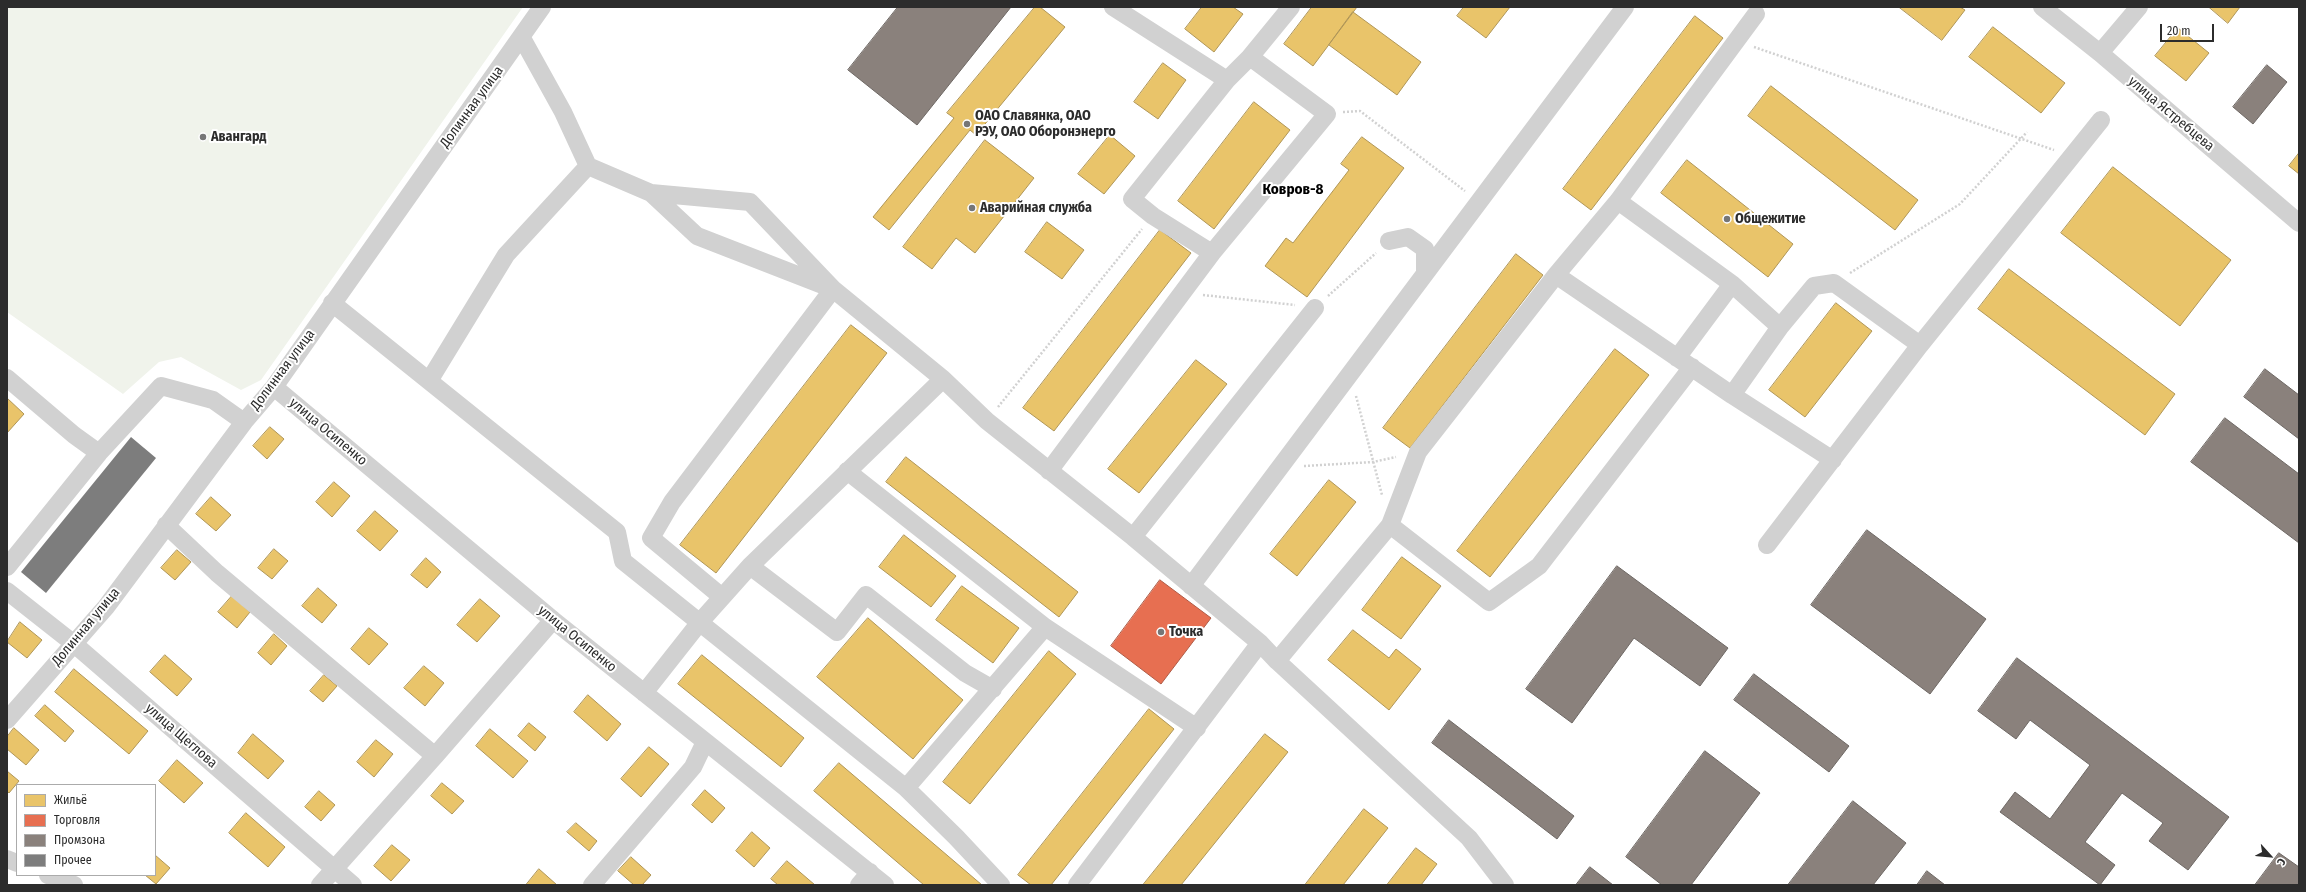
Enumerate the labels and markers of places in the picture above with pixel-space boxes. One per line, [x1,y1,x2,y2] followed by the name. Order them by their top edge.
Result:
[975,108,1116,140] place label: ОАО Славянка, ОАО РЭУ, ОАО Оборонэнерго
[962,119,972,129] marker: ОАО Славянка, ОАО РЭУ, ОАО Оборонэнерго
[211,129,266,145] place label: Авангард
[198,132,208,142] marker: Авангард
[980,200,1092,216] place label: Аварийная служба
[967,203,977,213] marker: Аварийная служба
[1735,211,1806,227] place label: Общежитие
[1722,214,1732,224] marker: Общежитие
[1169,624,1203,640] place label: Точка
[1156,627,1166,637] marker: Точка

